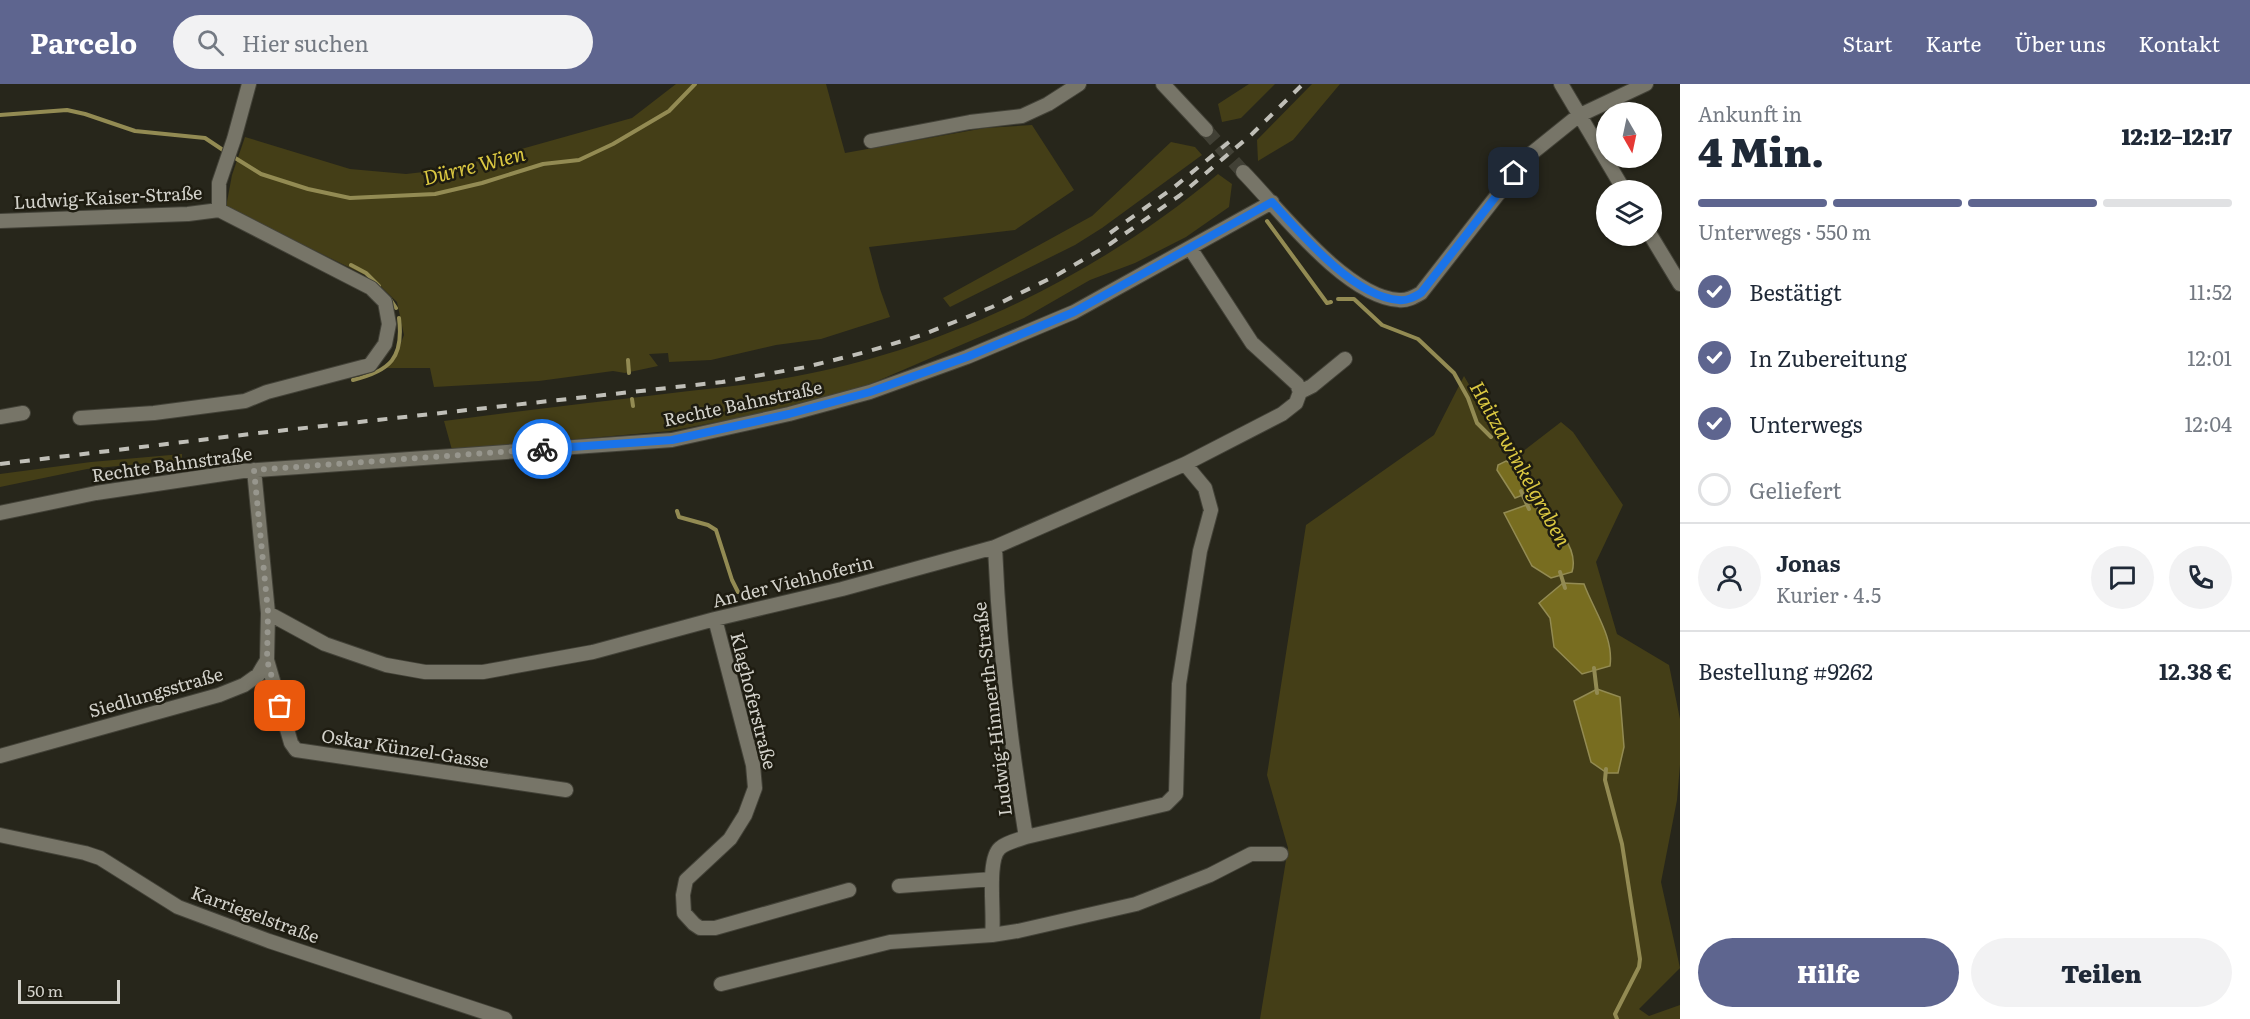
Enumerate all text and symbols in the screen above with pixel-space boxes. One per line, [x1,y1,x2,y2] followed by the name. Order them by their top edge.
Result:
[173,15,593,69] search box
[30,21,137,63] text: Parcelo
[194,26,227,59] icon: search
[242,26,369,59] text: Hier suchen
[1842,27,1893,58] text: Start
[1926,27,1981,58] text: Karte
[2014,27,2105,58] text: Über uns
[2138,27,2220,58] text: Kontakt
[1698,98,1802,128] text: Ankunft in
[1596,102,1662,168] north arrow
[1596,102,1662,246] map controls
[2121,119,2232,152] text: 12:12–12:17
[1698,121,1824,179] text: 4 Min.
[419,137,528,191] water label: Dürre Wien
[1488,147,1539,198] pin
[1497,156,1530,189] icon: home
[13,178,203,215] street label: Ludwig-Kaiser-Straße
[1596,180,1662,246] button: layers
[1698,216,1871,246] text: Unterwegs · 550 m
[1698,275,1731,308] icon: check
[1749,275,1842,308] text: Bestätigt
[2189,276,2232,306] text: 11:52
[1698,341,1731,374] icon: check
[1749,341,1907,374] text: In Zubereitung
[2187,342,2232,372] text: 12:01
[661,373,825,433] street label: Rechte Bahnstraße
[1464,375,1580,551] water label: Haitzawinkelgraben
[1698,407,1731,440] icon: check
[1749,407,1862,440] text: Unterwegs
[2184,408,2232,438] text: 12:04
[512,419,572,479] courier
[526,433,559,466] icon: bike
[90,439,254,488] street label: Rechte Bahnstraße
[1749,473,1842,506] text: Geliefert
[1698,546,1761,609] button: person
[1776,546,1840,579] text: Jonas
[2091,546,2154,609] button: chat
[2169,546,2232,609] button: phone
[709,547,876,614] street label: An der Viehhoferin
[1776,579,1881,609] text: Kurier · 4.5
[965,600,1018,818] street label: Ludwig-Hinnerth-Straße
[724,629,785,772] street label: Klaghoferstraße
[1698,654,1873,687] text: Bestellung #9262
[2159,654,2232,687] text: 12.38 €
[85,659,226,724] street label: Siedlungsstraße
[254,680,305,731] pin
[263,689,296,722] icon: bag
[319,721,491,774] street label: Oskar Künzel-Gasse
[188,878,323,949] street label: Karriegelstraße
[1698,938,1959,1007] button: Hilfe
[1971,938,2232,1007] button: Teilen
[18,977,120,1004] scale bar
[27,978,63,1002] text: 50 m

